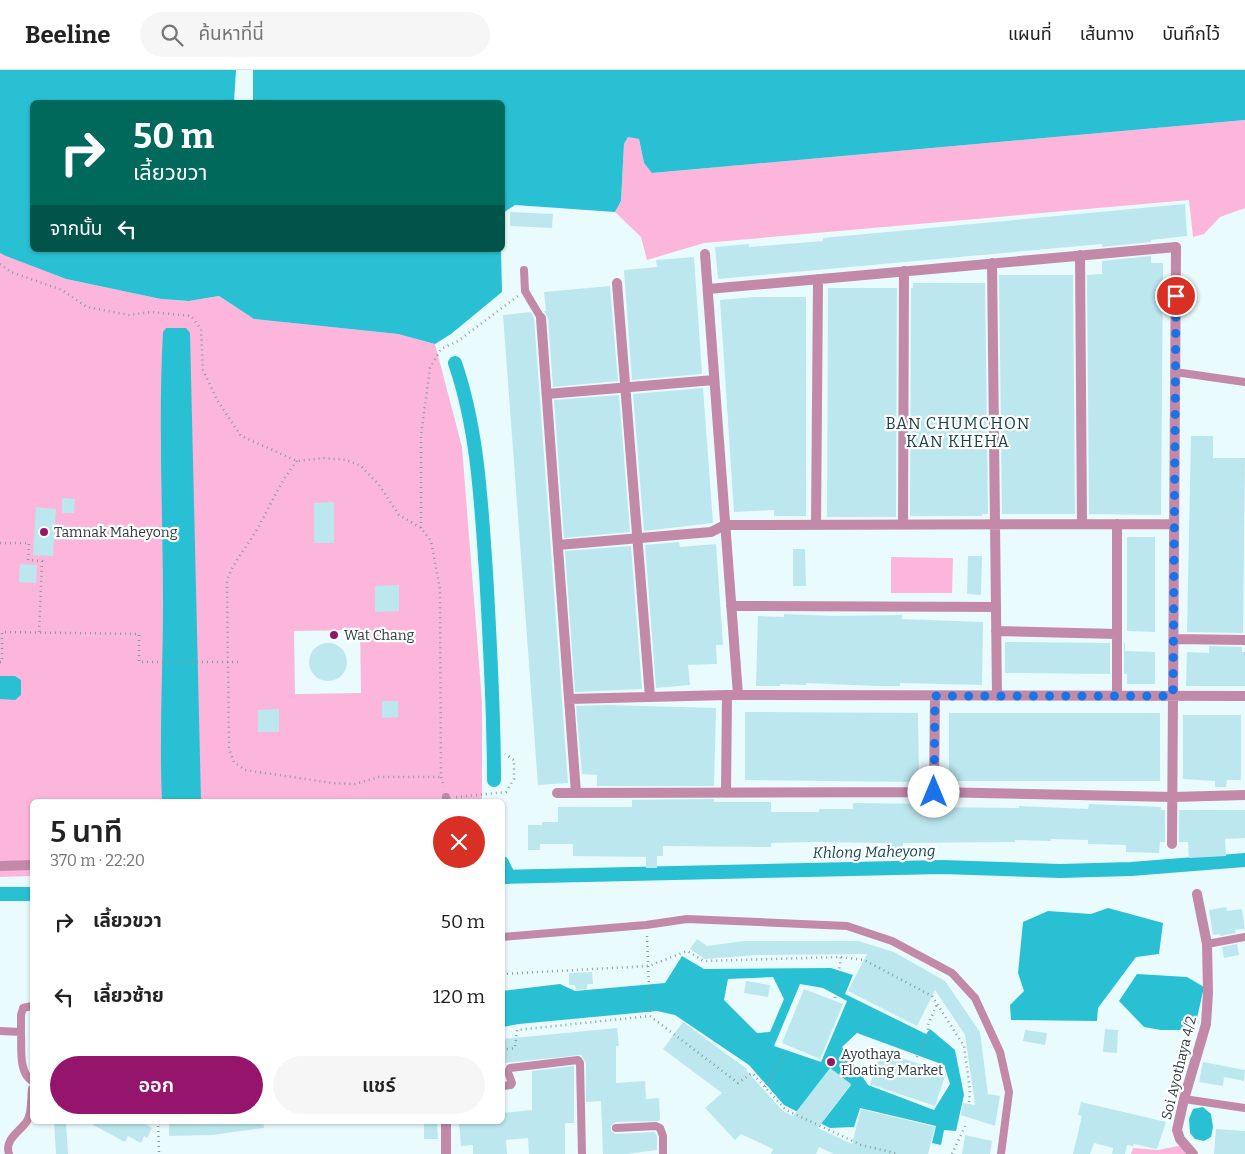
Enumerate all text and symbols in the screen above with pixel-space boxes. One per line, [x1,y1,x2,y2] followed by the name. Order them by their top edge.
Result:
[140,12,490,57] search box
[25,21,110,49] text: Beeline
[158,21,186,49] icon: search
[198,22,264,45] text: ค้นหาที่นี่
[1008,23,1052,45] text: แผนที่
[1080,23,1134,45] text: เส้นทาง
[1162,23,1220,45] text: บันทึกไว้
[133,115,214,157] text: 50 m
[50,120,115,185] icon: right
[133,159,208,186] text: เลี้ยวขวา
[113,215,141,243] icon: left
[50,217,103,240] text: จากนั้น
[1155,275,1197,317] pin
[1162,282,1190,310] icon: arrive
[885,414,1031,451] district label: BAN CHUMCHON KAN KHEHA
[54,524,178,541] place label: Tamnak Maheyong
[38,526,50,538] marker: Tamnak Maheyong
[344,627,415,644] place label: Wat Chang
[328,629,340,641] marker: Wat Chang
[907,765,959,817] position arrow
[50,814,123,850] text: 5 นาที
[433,816,485,868] button: close
[812,842,936,862] water label: Khlong Maheyong
[50,851,145,870] text: 370 m · 22:20
[50,908,78,936] icon: right
[93,909,162,932] text: เลี้ยวขวา
[441,910,485,933] text: 50 m
[50,983,78,1011] icon: left
[93,984,164,1007] text: เลี้ยวซ้าย
[433,985,485,1008] text: 120 m
[1158,1014,1200,1122] street label: Soi Ayothaya 4/2
[841,1046,943,1079] place label: Ayothaya Floating Market
[50,1056,263,1114] button: ออก
[273,1056,485,1114] button: แชร์
[825,1056,837,1068] marker: Ayothaya Floating Market

